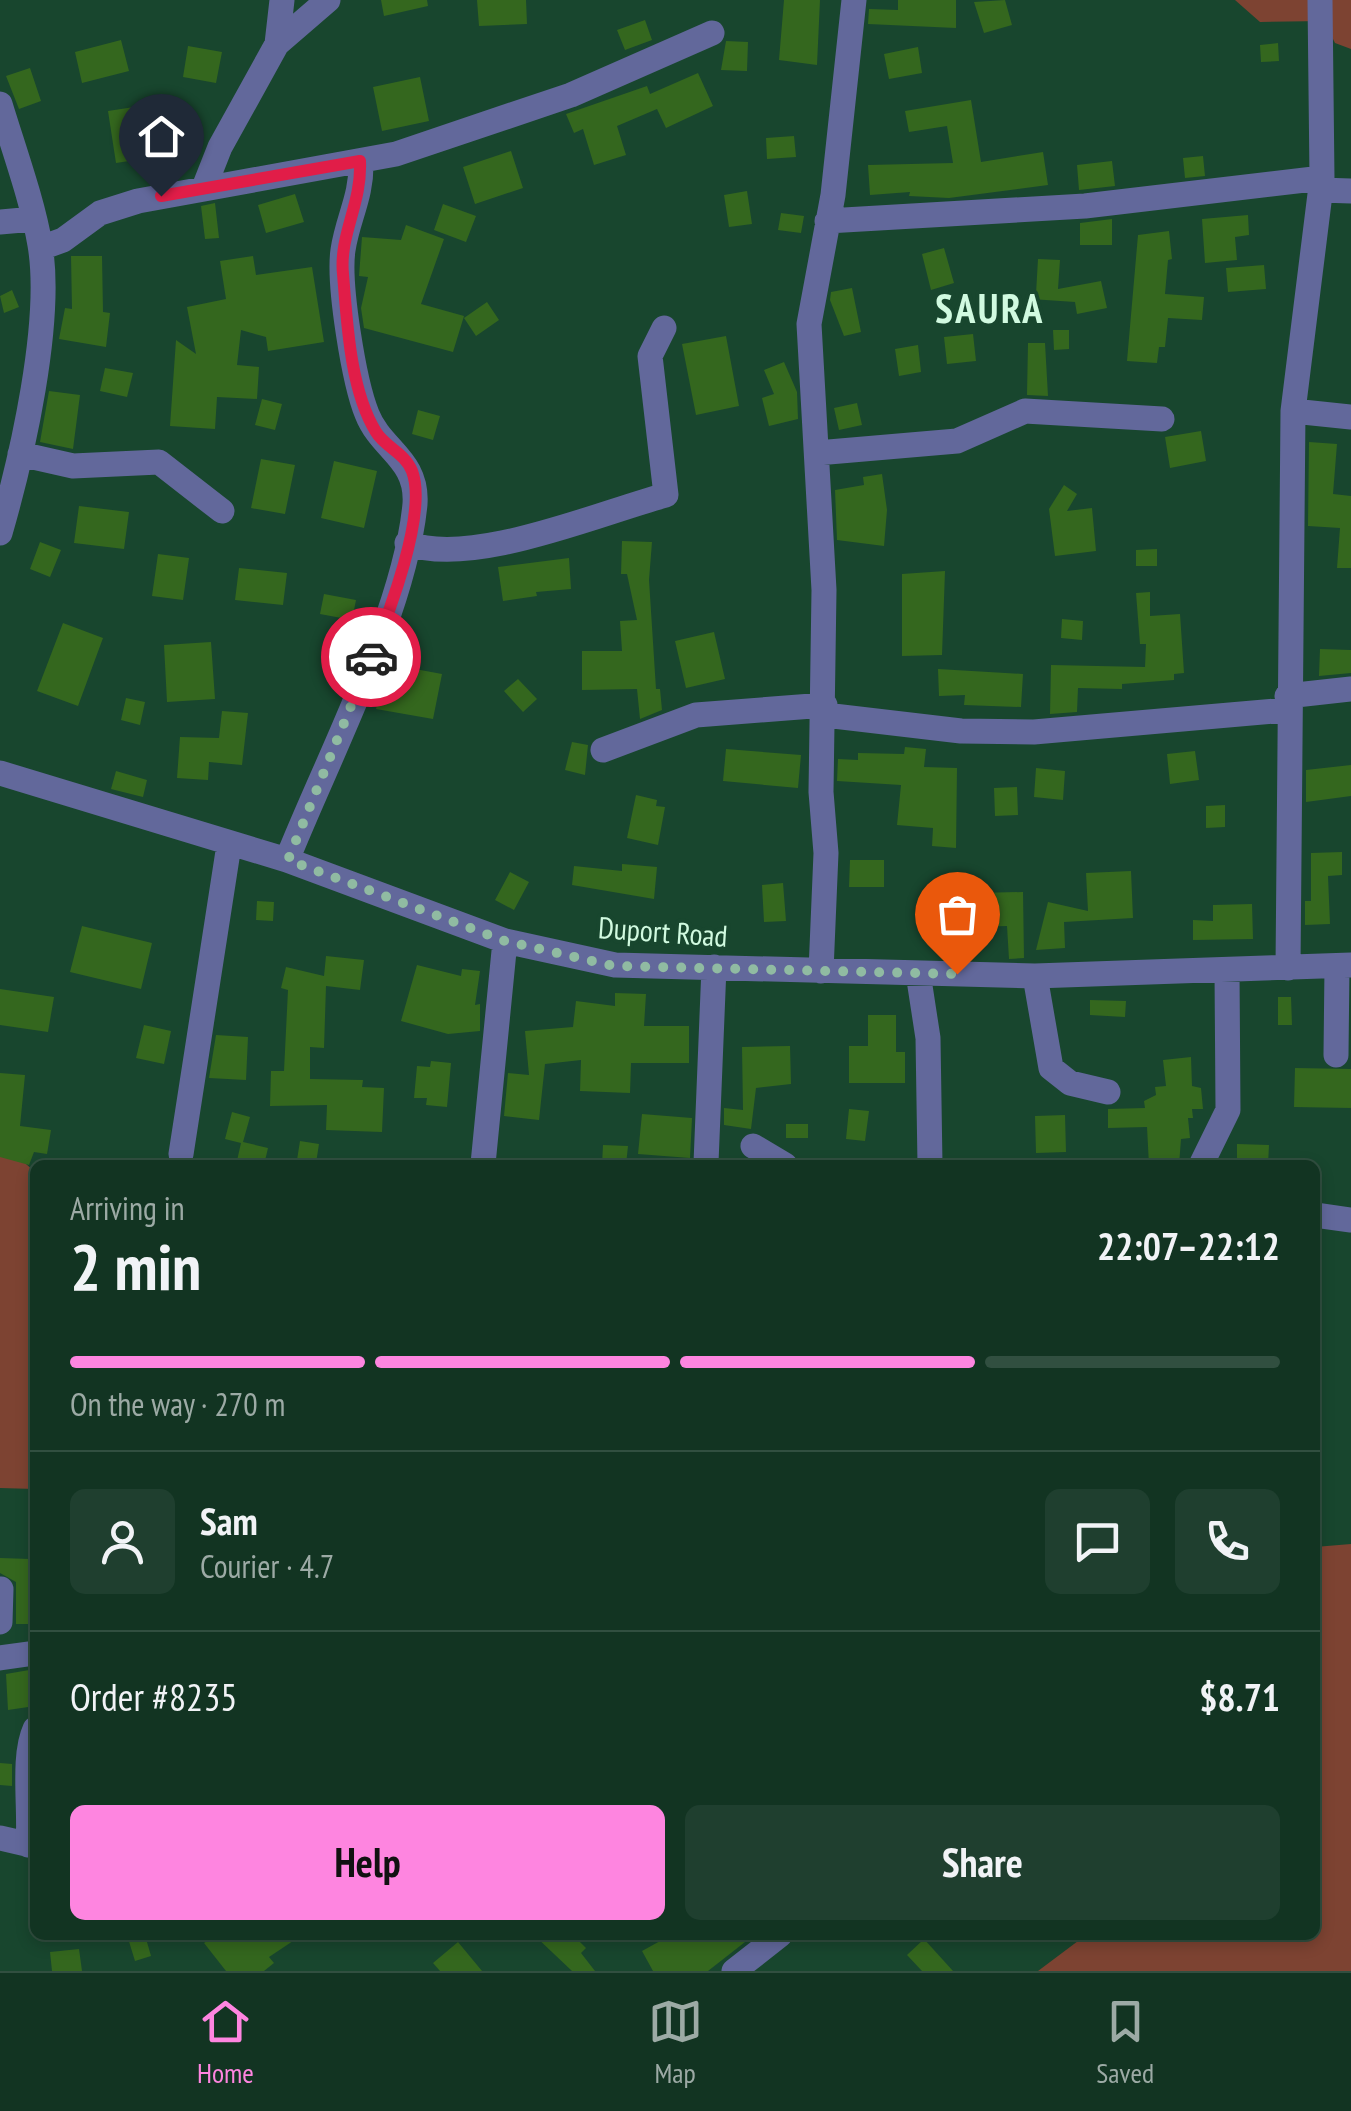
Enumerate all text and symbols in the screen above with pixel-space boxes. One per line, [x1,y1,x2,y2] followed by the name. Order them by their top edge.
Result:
[119,94,204,197] pin
[134,109,189,164] icon: home
[935,282,1045,334] district label: SAURA
[321,607,421,707] courier
[344,630,399,685] icon: car
[915,872,1000,975] pin
[930,887,985,942] icon: bag
[597,907,729,955] street label: Duport Road
[70,1187,185,1229] text: Arriving in
[1097,1221,1280,1270] text: 22:07–22:12
[70,1224,201,1308] text: 2 min
[70,1383,285,1425] text: On the way · 270 m
[70,1489,175,1594] button: person
[1045,1489,1150,1594] button: chat
[1175,1489,1280,1594] button: phone
[200,1496,258,1545] text: Sam
[200,1545,334,1587] text: Courier · 4.7
[70,1672,237,1721] text: Order #8235
[1199,1672,1280,1721] text: $8.71
[70,1805,665,1920] button: Help
[685,1805,1280,1920] button: Share
[197,1994,254,2091] tab: Home
[648,1994,703,2091] tab: Map
[1096,1994,1154,2091] tab: Saved

